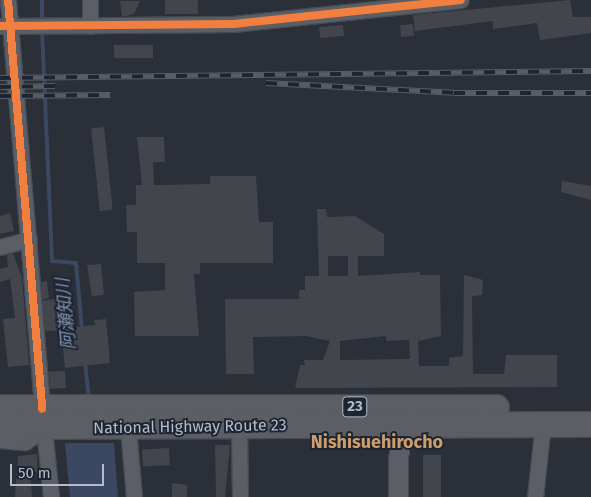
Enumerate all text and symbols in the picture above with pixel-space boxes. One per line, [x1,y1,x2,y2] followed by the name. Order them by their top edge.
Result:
[52,277,80,351] water label: 阿瀬知川
[341,394,369,420] road number: 23
[93,416,287,438] street label: National Highway Route 23
[311,431,443,453] district label: Nishisuehirocho
[12,454,106,486] scale bar
[18,464,51,482] text: 50 m

